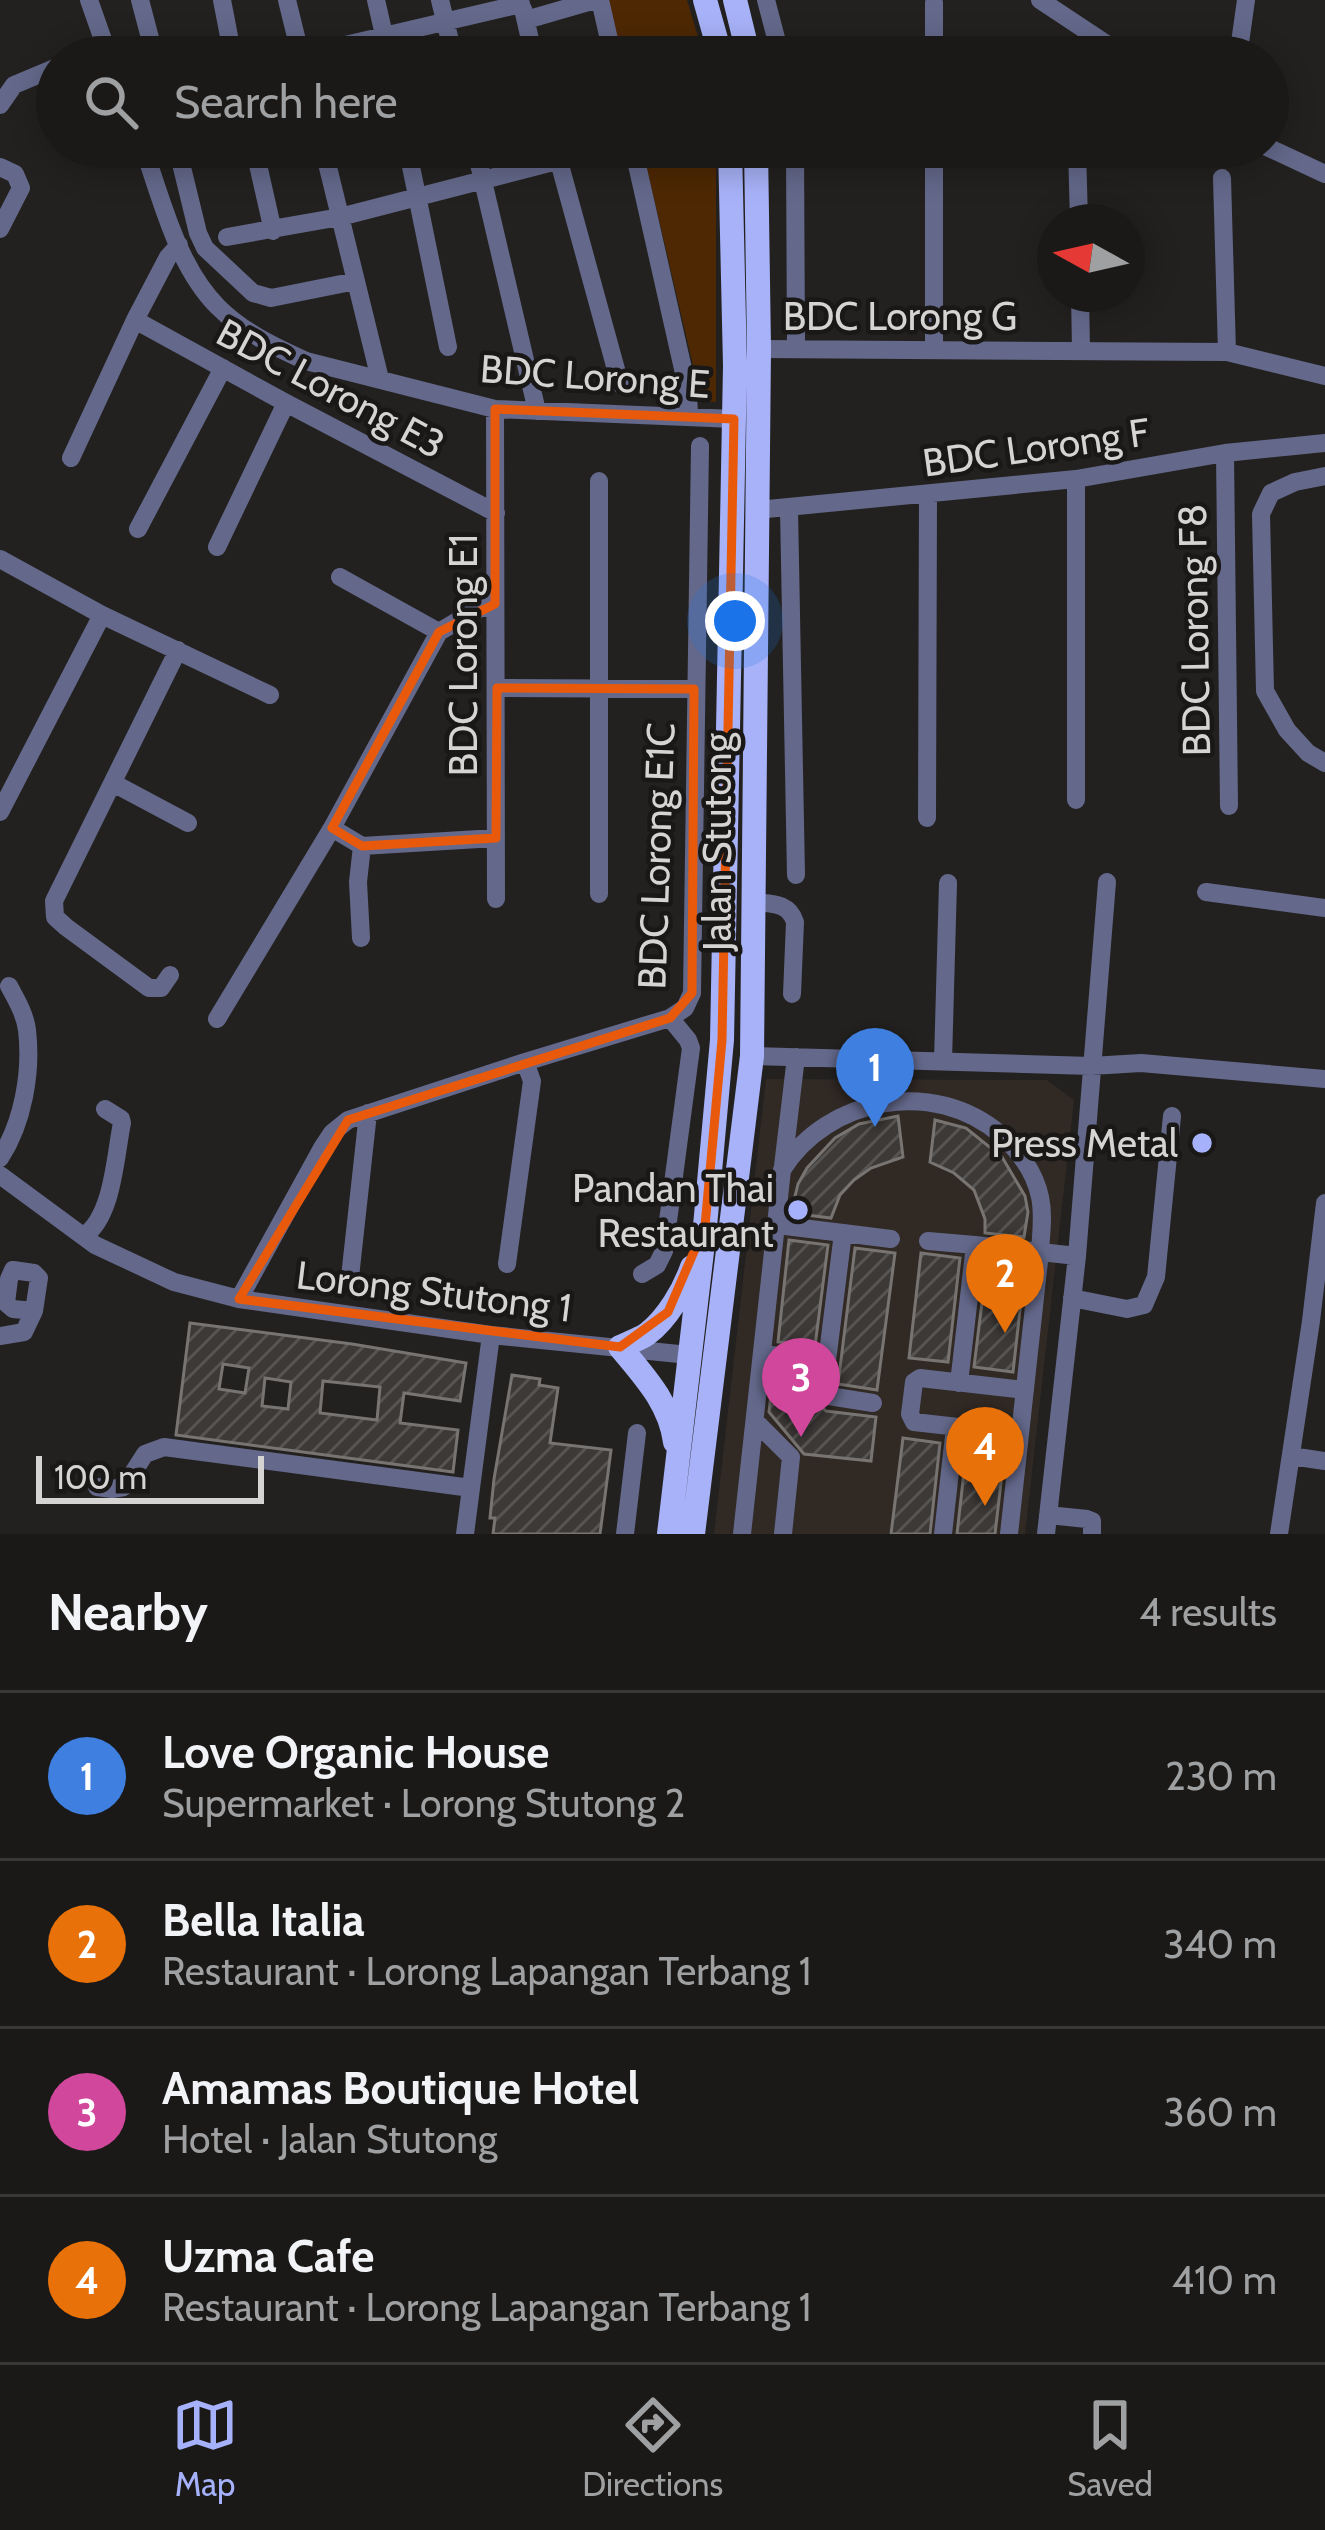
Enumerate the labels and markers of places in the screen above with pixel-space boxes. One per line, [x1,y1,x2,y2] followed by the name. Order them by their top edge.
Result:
[836,1028,914,1127] pin: 1
[991,1119,1178,1167] place label: Press Metal
[1189,1130,1215,1156] marker: Press Metal
[572,1164,774,1257] place label: Pandan Thai Restaurant
[785,1197,811,1223] marker: Pandan Thai Restaurant
[966,1234,1044,1333] pin: 2
[762,1338,840,1437] pin: 3
[946,1407,1024,1506] pin: 4

